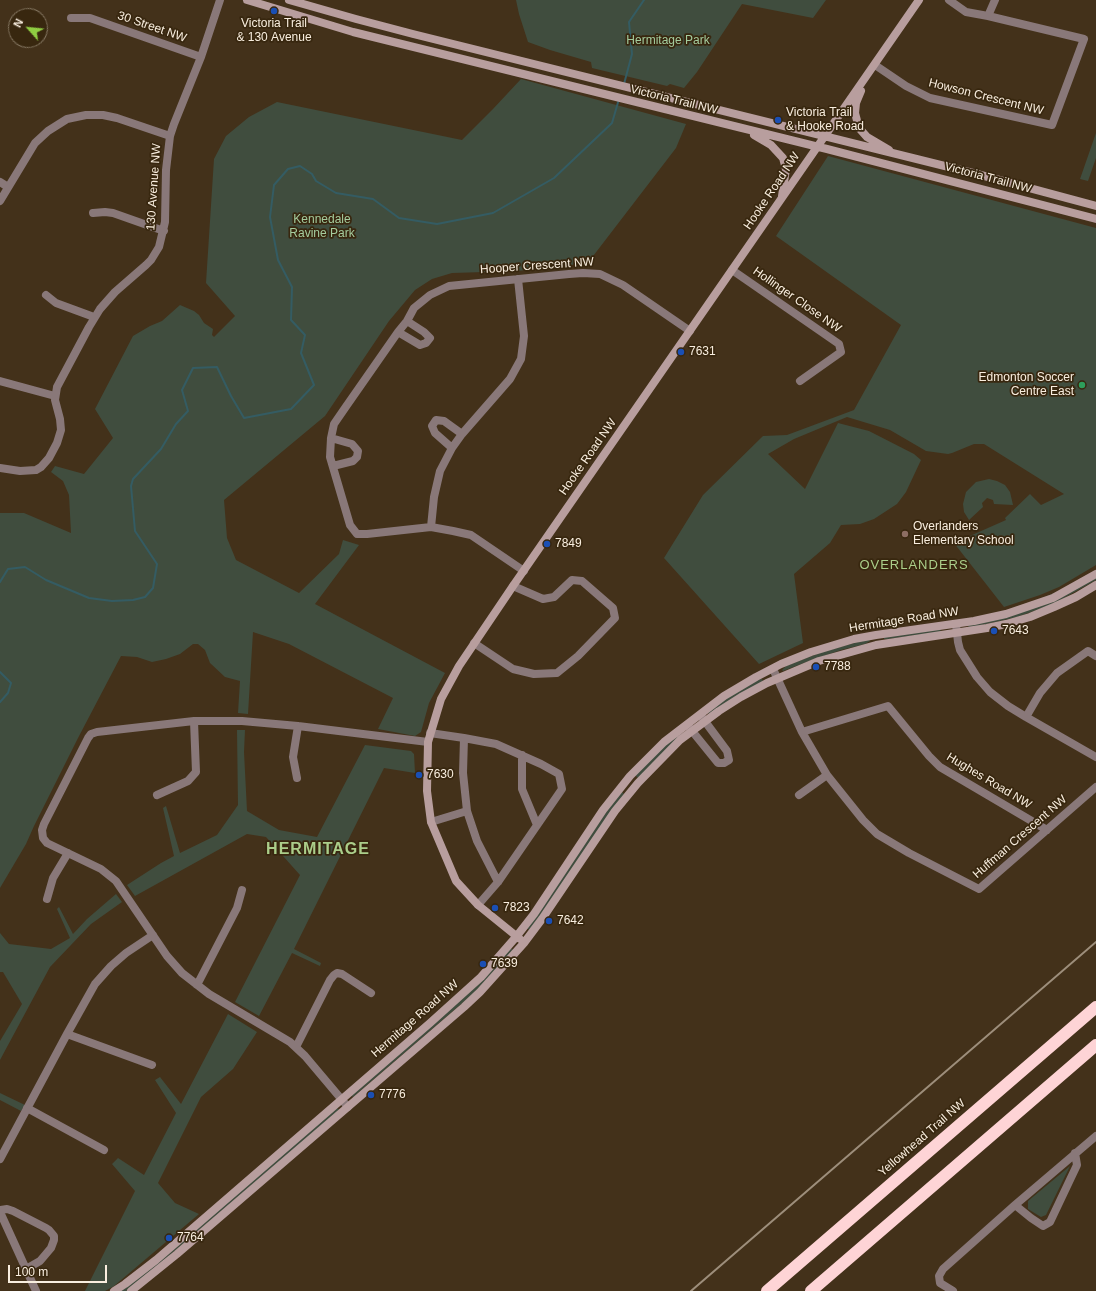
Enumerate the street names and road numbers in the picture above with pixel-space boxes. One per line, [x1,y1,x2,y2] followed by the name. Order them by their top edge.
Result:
[116,8,188,46] street label: 30 Street NW
[927,76,1045,118] street label: Howson Crescent NW
[629,82,719,118] street label: Victoria Trail NW
[144,143,164,231] street label: 130 Avenue NW
[741,150,803,232] street label: Hooke Road NW
[943,159,1033,197] street label: Victoria Trail NW
[480,255,594,277] street label: Hooper Crescent NW
[750,264,844,336] street label: Hollinger Close NW
[556,416,620,498] street label: Hooke Road NW
[848,604,960,636] street label: Hermitage Road NW
[944,750,1034,812] street label: Hughes Road NW
[970,792,1070,882] street label: Huffman Crescent NW
[369,977,461,1061] street label: Hermitage Road NW
[876,1096,968,1180] street label: Yellowhead Trail NW

